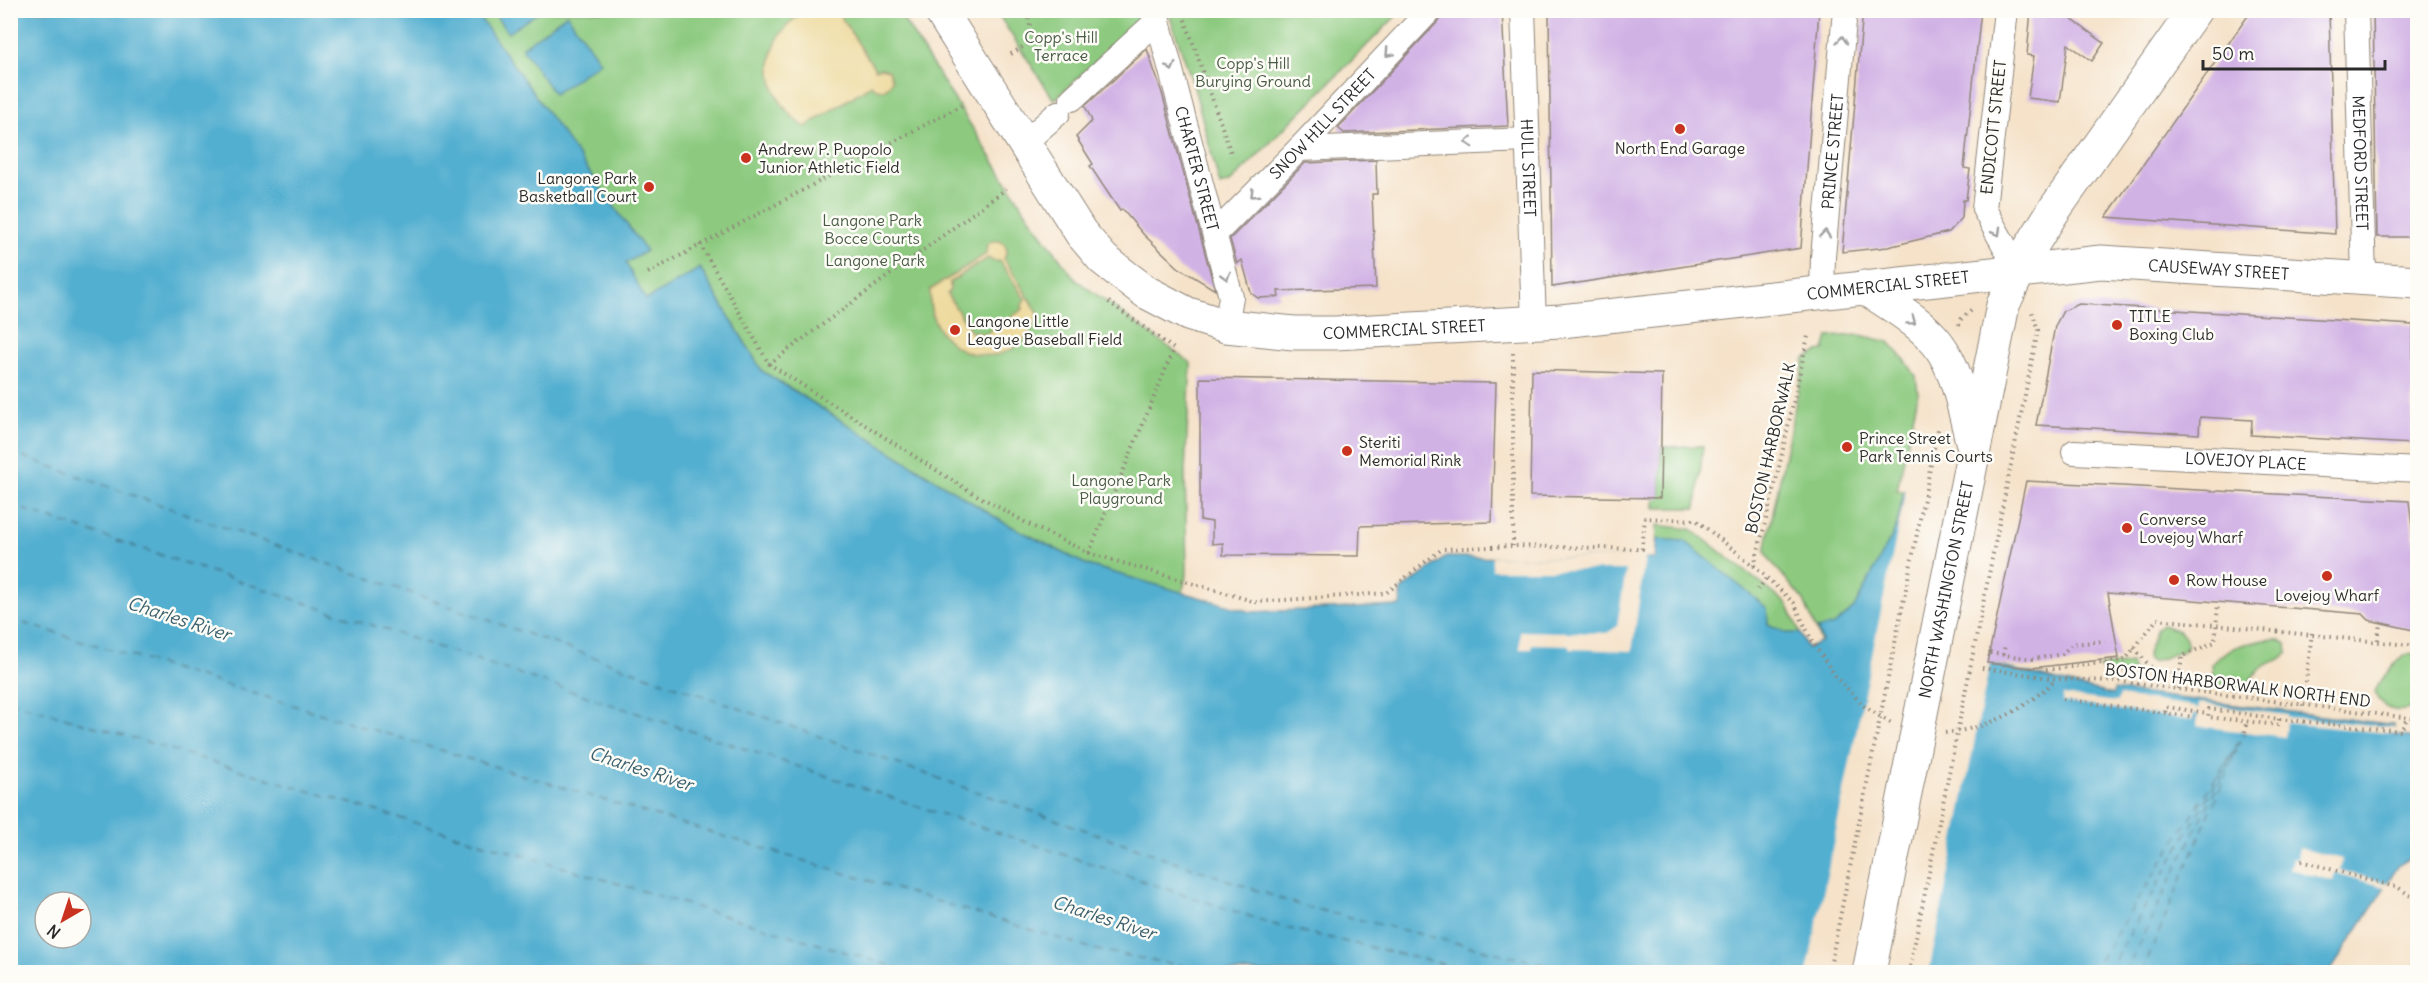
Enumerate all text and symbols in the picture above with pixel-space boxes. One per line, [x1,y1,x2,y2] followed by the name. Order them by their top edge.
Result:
[1024,27,1098,65] park label: Copp's Hill Terrace
[2203,33,2384,71] scale bar
[1835,35,1848,44] one-way arrow
[2212,42,2254,65] text: 50 m
[1386,46,1397,57] one-way arrow
[1195,53,1311,91] park label: Copp's Hill Burying Ground
[1976,59,2010,195] street label: ENDICOTT STREET
[1163,62,1176,72] one-way arrow
[1265,64,1380,183] street label: SNOW HILL STREET
[1817,93,1848,210] street label: PRINCE STREET
[2349,95,2373,231] street label: MEDFORD STREET
[1171,104,1223,233] street label: CHARTER STREET
[1517,118,1540,217] street label: HULL STREET
[1673,122,1687,136] marker: North End Garage
[1465,136,1474,149] one-way arrow
[1615,138,1745,158] place label: North End Garage
[758,139,900,177] place label: Andrew P. Puopolo Junior Athletic Field
[739,151,753,165] marker: Andrew P. Puopolo Junior Athletic Field
[518,168,638,206] place label: Langone Park Basketball Court
[642,180,656,194] marker: Langone Park Basketball Court
[1251,186,1262,197] one-way arrow
[822,210,922,248] park label: Langone Park Bocce Courts
[1990,226,2001,236] one-way arrow
[1818,229,1831,238] one-way arrow
[825,250,925,270] park label: Langone Park
[2147,255,2290,284] street label: CAUSEWAY STREET
[1806,266,1970,304] street label: COMMERCIAL STREET
[1218,271,1231,281] one-way arrow
[2129,306,2214,344] place label: TITLE Boxing Club
[967,311,1122,349] place label: Langone Little League Baseball Field
[1906,314,1917,325] one-way arrow
[1323,315,1486,343] street label: COMMERCIAL STREET
[2110,318,2124,332] marker: TITLE Boxing Club
[948,323,962,337] marker: Langone Little League Baseball Field
[1741,360,1799,535] street label: BOSTON HARBORWALK
[1859,428,1993,466] place label: Prince Street Park Tennis Courts
[1359,432,1461,470] place label: Steriti Memorial Rink
[1840,440,1854,454] marker: Prince Street Park Tennis Courts
[1340,444,1354,458] marker: Steriti Memorial Rink
[2185,448,2307,474] street label: LOVEJOY PLACE
[1071,470,1171,508] park label: Langone Park Playground
[1914,479,1977,700] street label: NORTH WASHINGTON STREET
[2139,509,2244,547] place label: Converse Lovejoy Wharf
[2120,521,2134,535] marker: Converse Lovejoy Wharf
[2320,569,2334,583] marker: Lovejoy Wharf
[2186,570,2267,590] place label: Row House
[2167,573,2181,587] marker: Row House
[2275,585,2380,605] place label: Lovejoy Wharf
[125,591,236,647] water label: Charles River
[2104,659,2372,711] street label: BOSTON HARBORWALK NORTH END
[587,741,698,797] water label: Charles River
[33,890,93,950] north arrow
[1050,890,1161,946] water label: Charles River
[43,920,64,943] text: N

